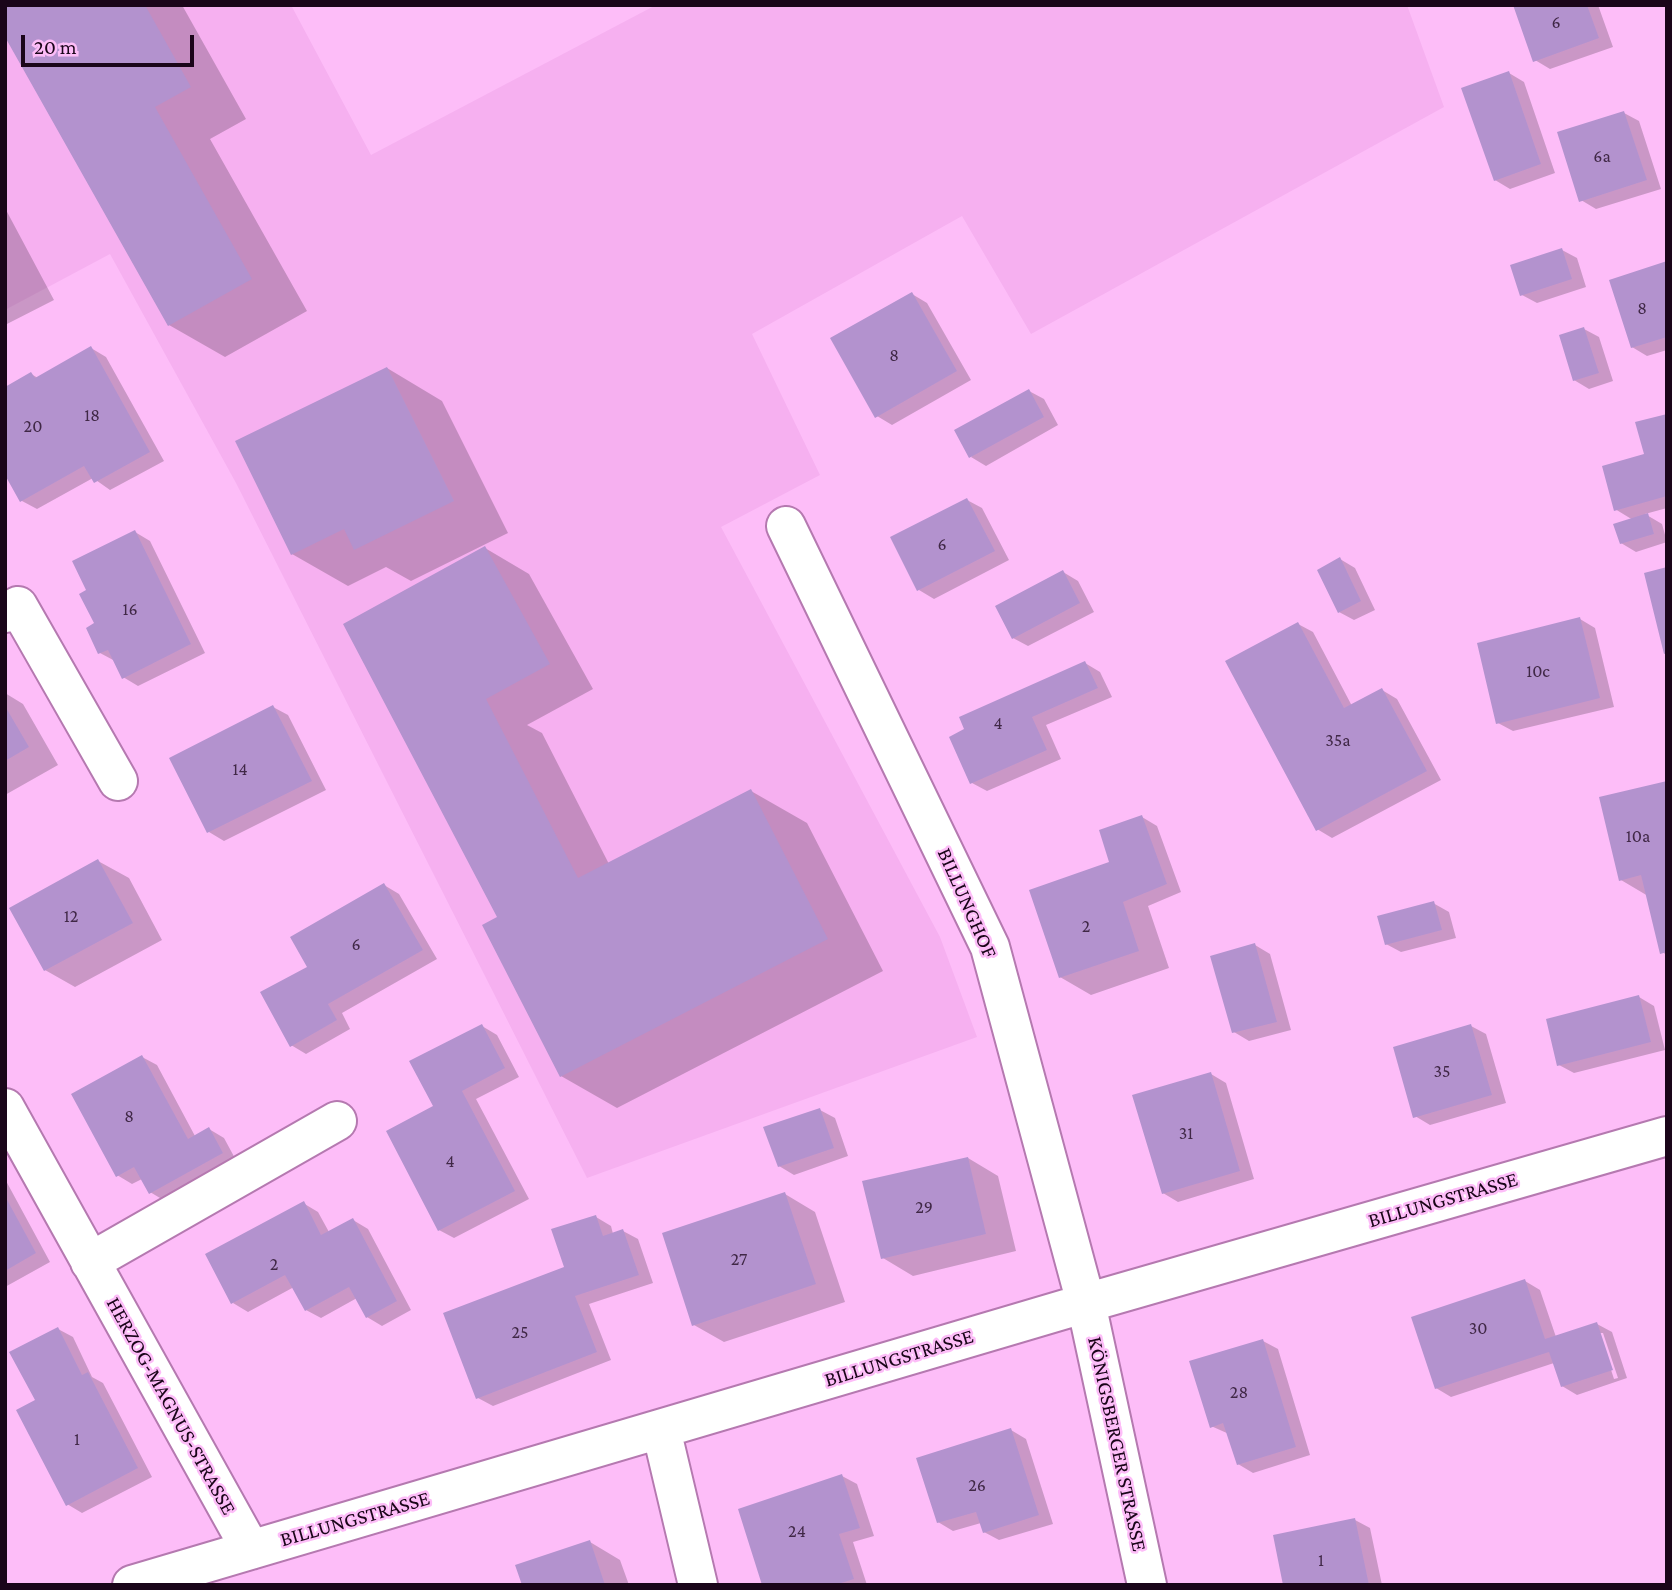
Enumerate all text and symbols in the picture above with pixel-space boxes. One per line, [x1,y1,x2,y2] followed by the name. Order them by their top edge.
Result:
[1551,11,1561,33] house number: 6
[24,21,198,65] scale bar
[34,35,77,59] text: 20 m
[1593,145,1611,167] house number: 6a
[1637,297,1647,319] house number: 8
[889,344,899,366] house number: 8
[84,404,100,426] house number: 18
[24,415,42,437] house number: 20
[937,533,947,555] house number: 6
[122,598,138,620] house number: 16
[1526,660,1550,682] house number: 10c
[993,712,1003,734] house number: 4
[1325,729,1351,751] house number: 35a
[232,758,248,780] house number: 14
[1626,825,1650,847] house number: 10a
[932,844,1002,962] street label: BILLUNGHOF
[64,905,78,927] house number: 12
[1082,915,1090,937] house number: 2
[351,933,361,955] house number: 6
[1433,1060,1451,1082] house number: 35
[124,1105,134,1127] house number: 8
[1179,1122,1193,1144] house number: 31
[445,1150,455,1172] house number: 4
[1365,1167,1521,1233] street label: BILLUNGSTRASSE
[915,1196,933,1218] house number: 29
[731,1248,747,1270] house number: 27
[270,1253,278,1275] house number: 2
[101,1293,241,1519] street label: HERZOG-MAGNUS-STRASSE
[1469,1317,1487,1339] house number: 30
[511,1321,529,1343] house number: 25
[821,1323,977,1393] street label: BILLUNGSTRASSE
[1082,1334,1152,1554] street label: KÖNIGSBERGER STRASSE
[1230,1381,1248,1403] house number: 28
[74,1428,80,1450] house number: 1
[968,1474,986,1496] house number: 26
[277,1486,433,1552] street label: BILLUNGSTRASSE
[788,1520,806,1542] house number: 24
[1318,1549,1324,1571] house number: 1

